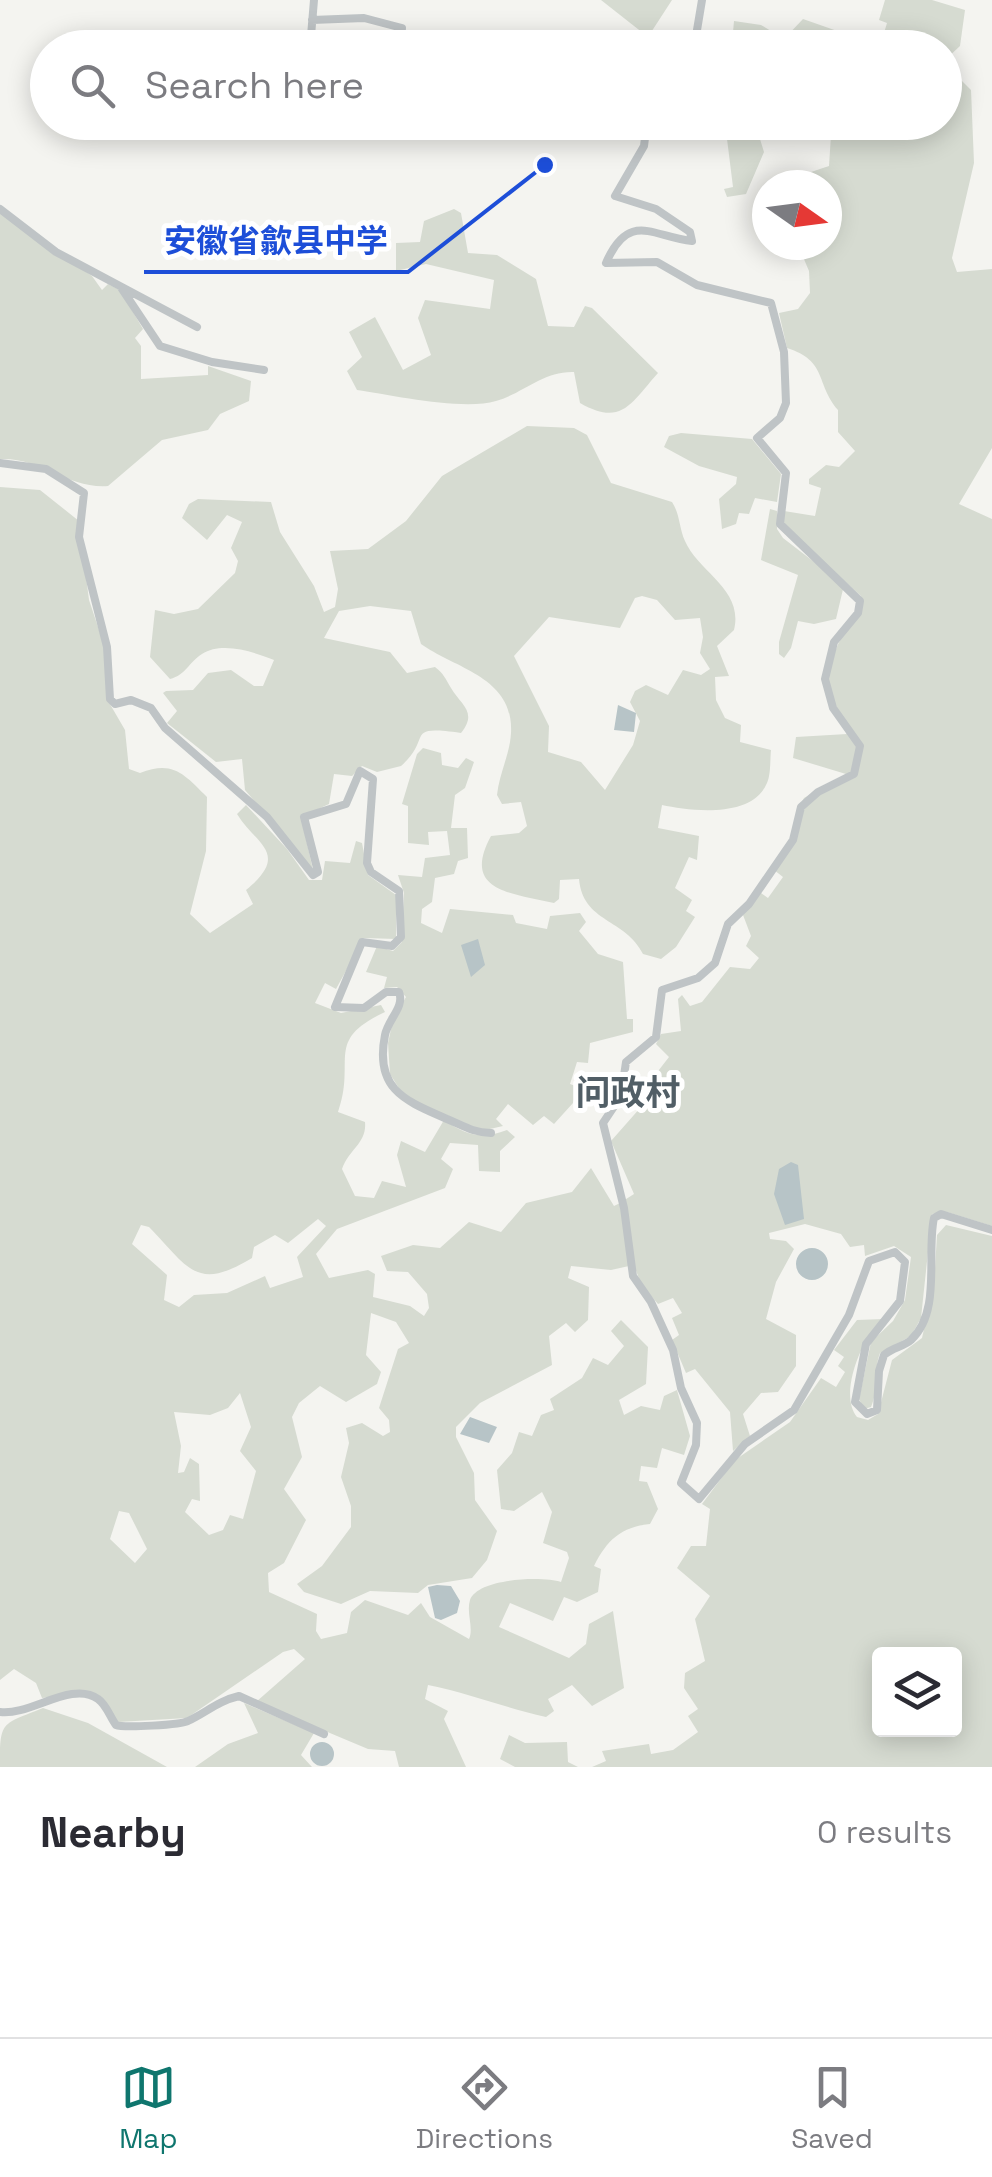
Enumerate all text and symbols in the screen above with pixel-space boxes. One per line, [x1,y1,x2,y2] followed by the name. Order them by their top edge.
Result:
[30,30,962,140] search box
[65,58,120,113] icon: search
[145,61,364,109] text: Search here
[752,170,842,260] north arrow
[144,210,408,272] callout: 安徽省歙县中学
[164,221,388,261] text: 安徽省歙县中学
[575,1071,681,1115] district label: 问政村
[872,1647,962,1737] map controls
[872,1647,962,1737] button: layers
[40,1806,186,1859] text: Nearby
[817,1812,952,1852] text: 0 results
[119,2060,177,2156] tab: Map
[416,2060,553,2156] tab: Directions
[791,2060,873,2156] tab: Saved

